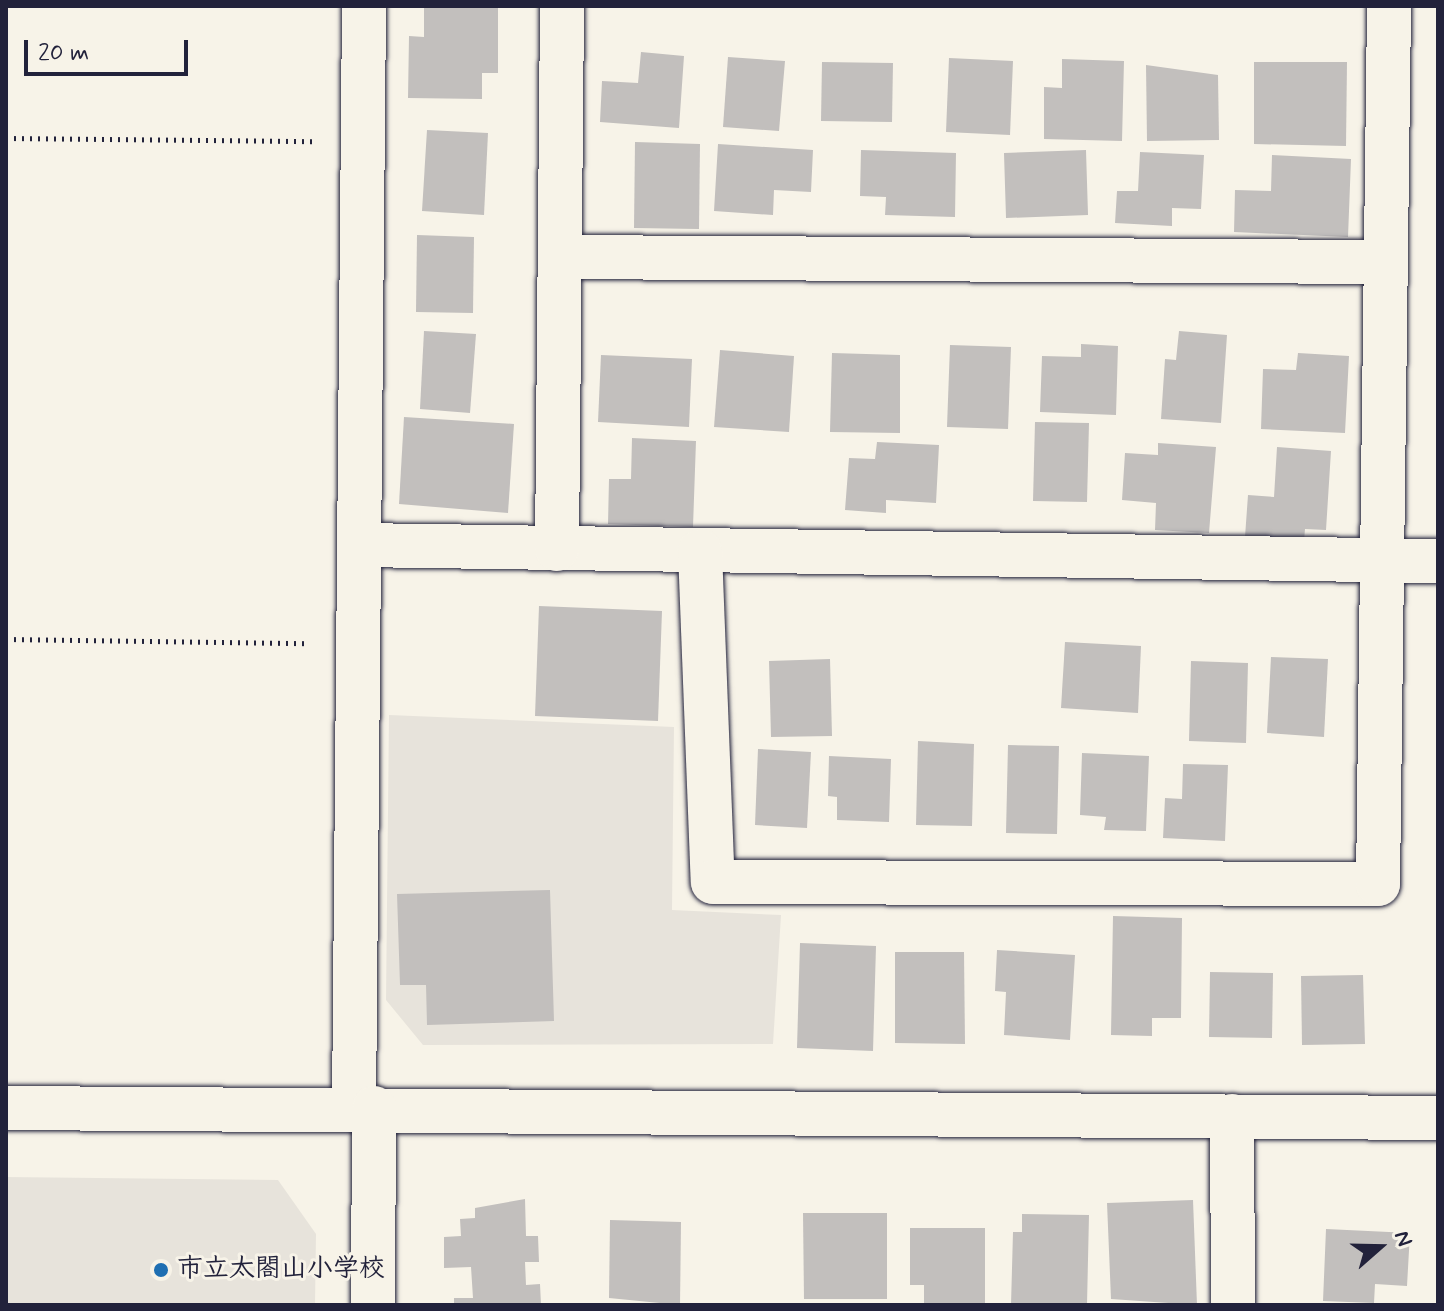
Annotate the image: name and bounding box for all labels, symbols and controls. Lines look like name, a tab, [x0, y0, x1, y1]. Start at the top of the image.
scale bar	[28, 24, 192, 74]
text: 20 m	[38, 38, 89, 69]
north arrow	[1340, 1207, 1420, 1287]
text: N	[1387, 1227, 1418, 1250]
place label: 市立太閤山小学校	[177, 1254, 385, 1286]
marker: 市立太閤山小学校	[152, 1261, 170, 1279]

